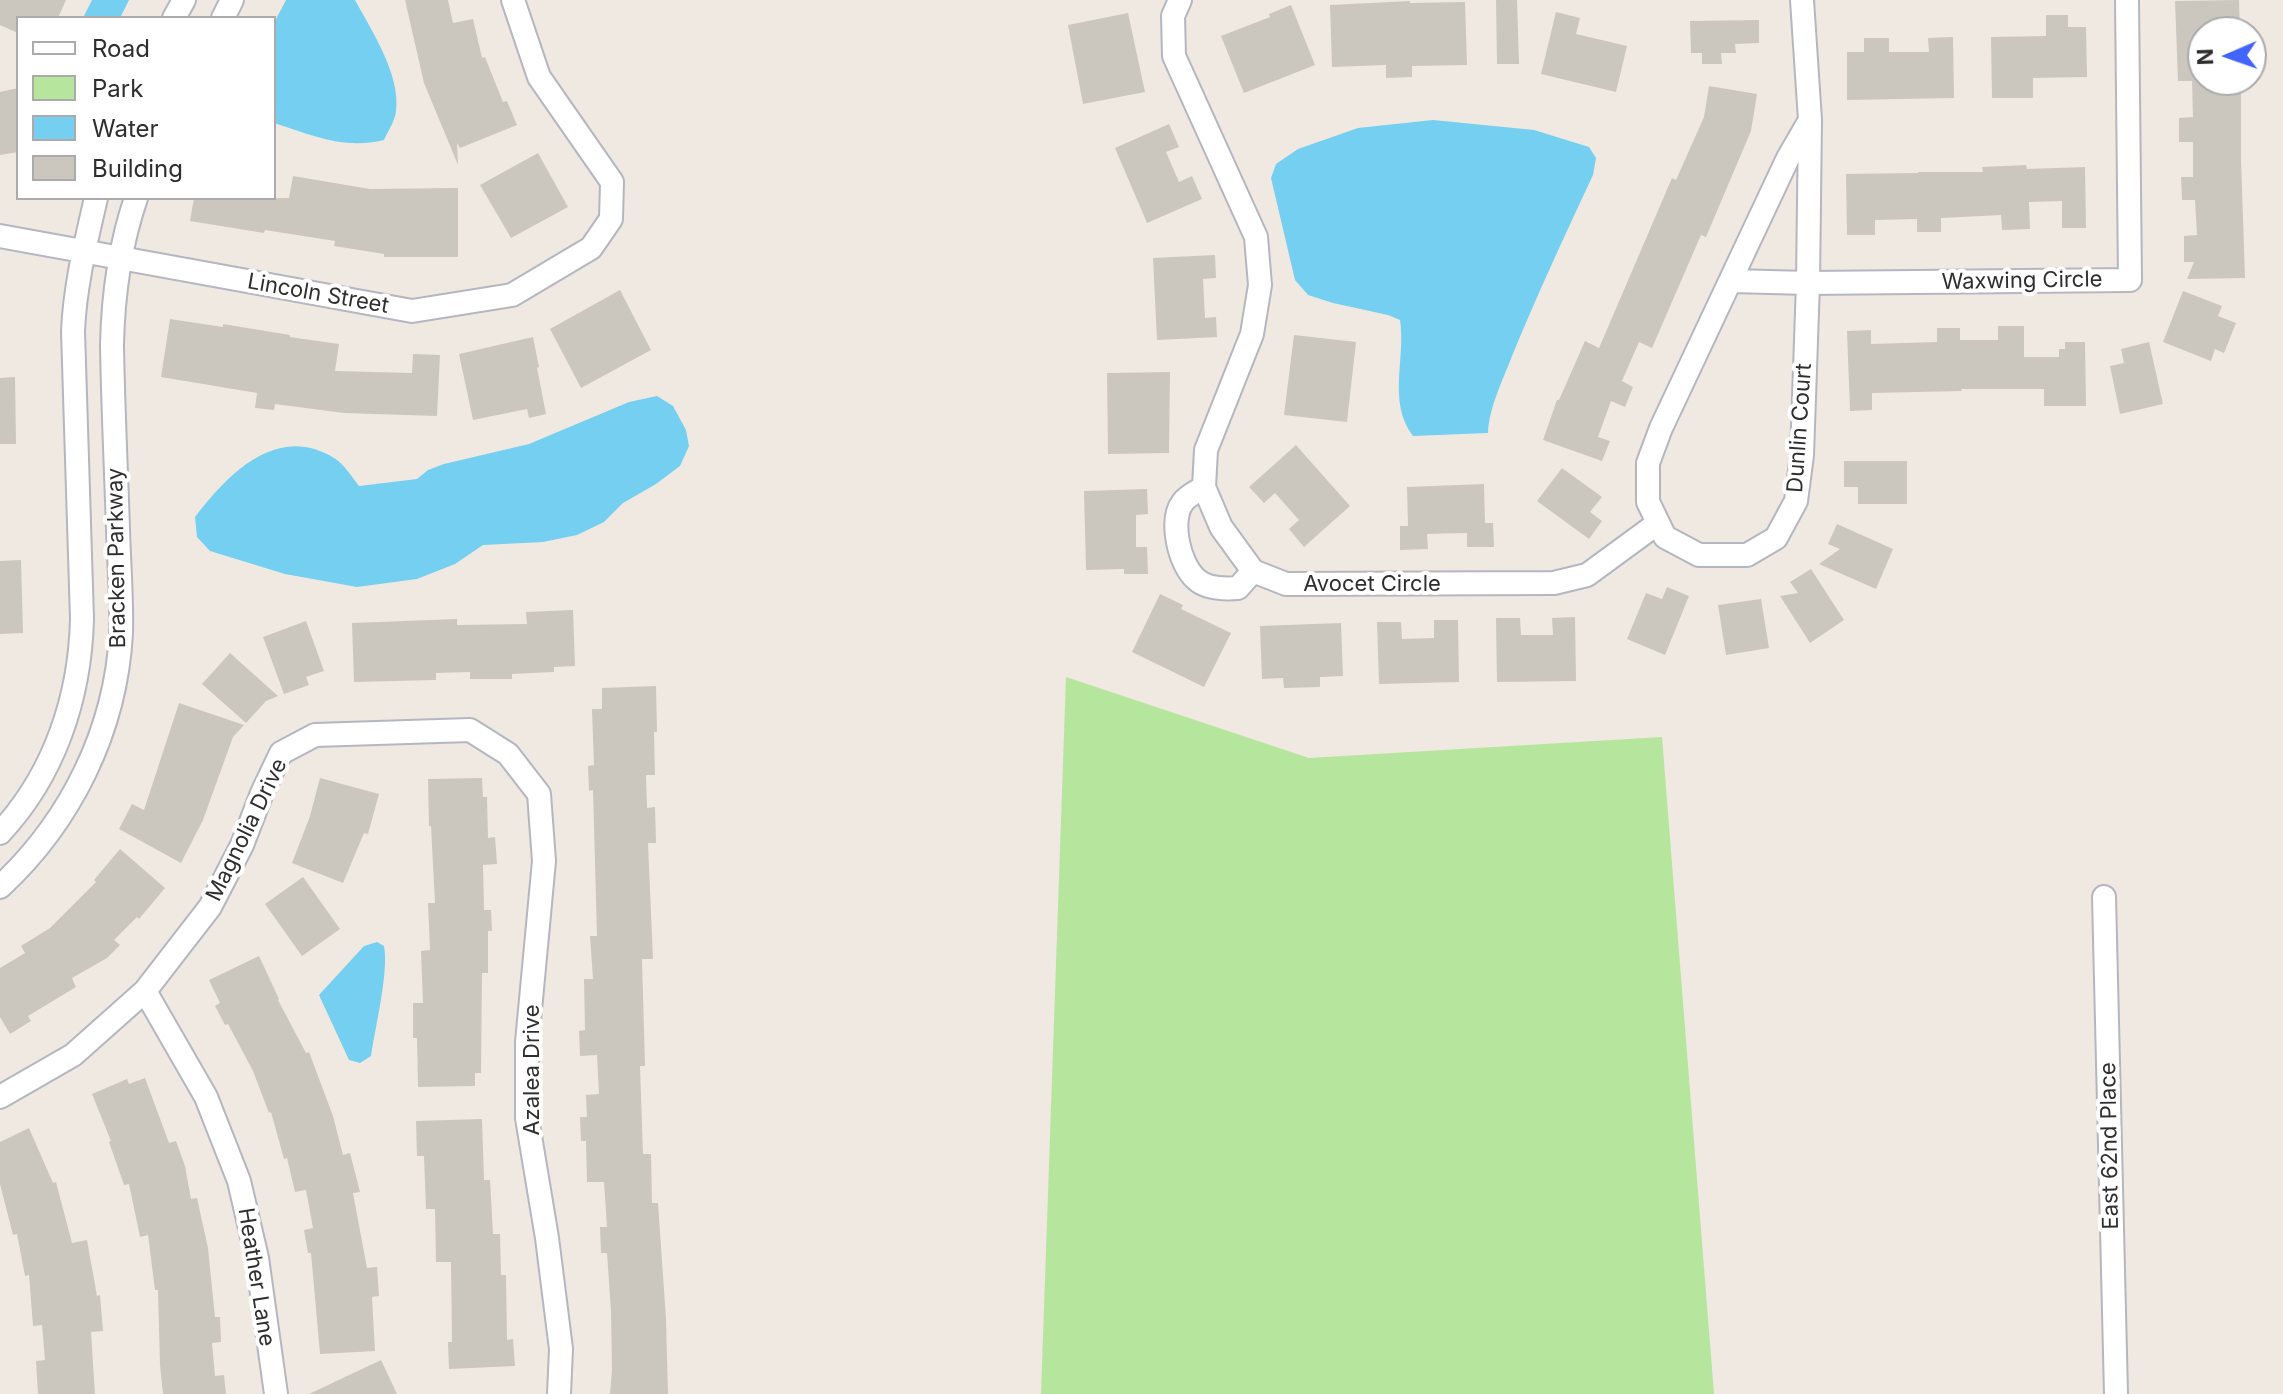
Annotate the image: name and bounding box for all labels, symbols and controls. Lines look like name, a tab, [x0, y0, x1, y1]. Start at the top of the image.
legend	[16, 16, 276, 200]
north arrow	[2187, 16, 2267, 96]
text: Road	[92, 34, 150, 63]
text: N	[2192, 48, 2218, 66]
text: Park	[92, 74, 143, 103]
text: Water	[92, 114, 159, 143]
text: Building	[92, 154, 183, 183]
street label: Waxwing Circle	[1941, 266, 2103, 296]
street label: Lincoln Street	[245, 269, 391, 319]
street label: Dunlin Court	[1782, 362, 1818, 494]
street label: Bracken Parkway	[102, 467, 132, 649]
street label: Avocet Circle	[1303, 571, 1441, 597]
street label: Magnolia Drive	[201, 754, 293, 906]
street label: Azalea Drive	[519, 1004, 545, 1136]
street label: East 62nd Place	[2095, 1062, 2125, 1230]
street label: Heather Lane	[232, 1206, 280, 1348]

